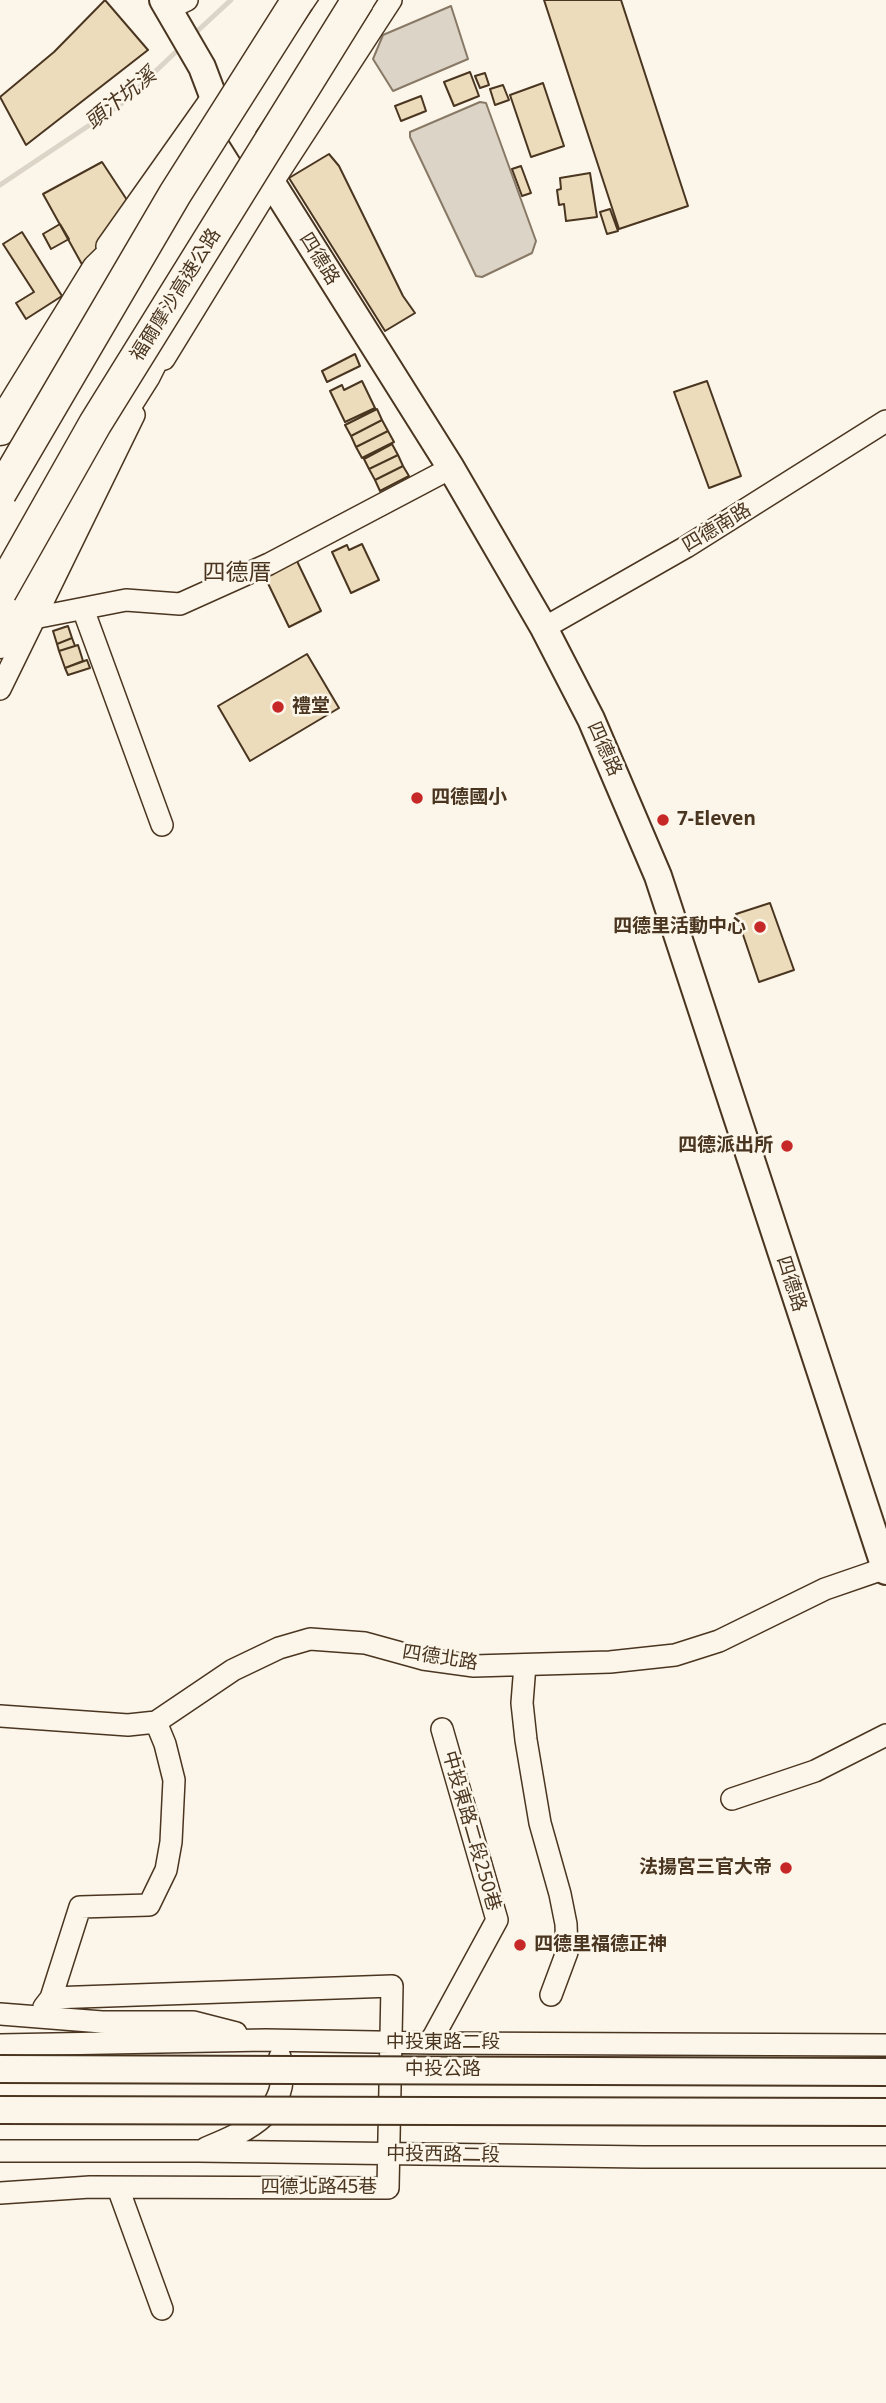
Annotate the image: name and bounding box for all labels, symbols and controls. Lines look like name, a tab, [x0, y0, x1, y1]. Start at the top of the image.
water label: 頭汴坑溪	[80, 63, 162, 135]
street label: 福爾摩沙高速公路	[126, 225, 226, 365]
street label: 四德路	[294, 229, 344, 289]
street label: 四德南路	[679, 499, 755, 557]
district label: 四德厝	[203, 559, 271, 587]
place label: 禮堂	[292, 696, 330, 718]
marker: 禮堂	[270, 699, 286, 715]
street label: 四德路	[582, 718, 626, 780]
place label: 四德國小	[431, 787, 507, 809]
marker: 四德國小	[409, 790, 425, 806]
place label: 7-Eleven	[677, 809, 756, 831]
marker: 7-Eleven	[655, 812, 671, 828]
place label: 四德里活動中心	[613, 916, 746, 938]
marker: 四德里活動中心	[752, 919, 768, 935]
place label: 四德派出所	[678, 1135, 773, 1157]
marker: 四德派出所	[779, 1138, 795, 1154]
street label: 四德路	[771, 1253, 811, 1315]
street label: 四德北路	[401, 1641, 479, 1675]
street label: 中投東路二段250巷	[437, 1748, 505, 1914]
place label: 法揚宮三官大帝	[639, 1857, 772, 1879]
marker: 法揚宮三官大帝	[778, 1860, 794, 1876]
place label: 四德里福德正神	[534, 1934, 667, 1956]
marker: 四德里福德正神	[512, 1937, 528, 1953]
street label: 中投東路二段	[386, 2032, 500, 2054]
street label: 中投公路	[405, 2059, 481, 2081]
street label: 中投西路二段	[386, 2143, 500, 2167]
street label: 四德北路45巷	[261, 2177, 377, 2199]

